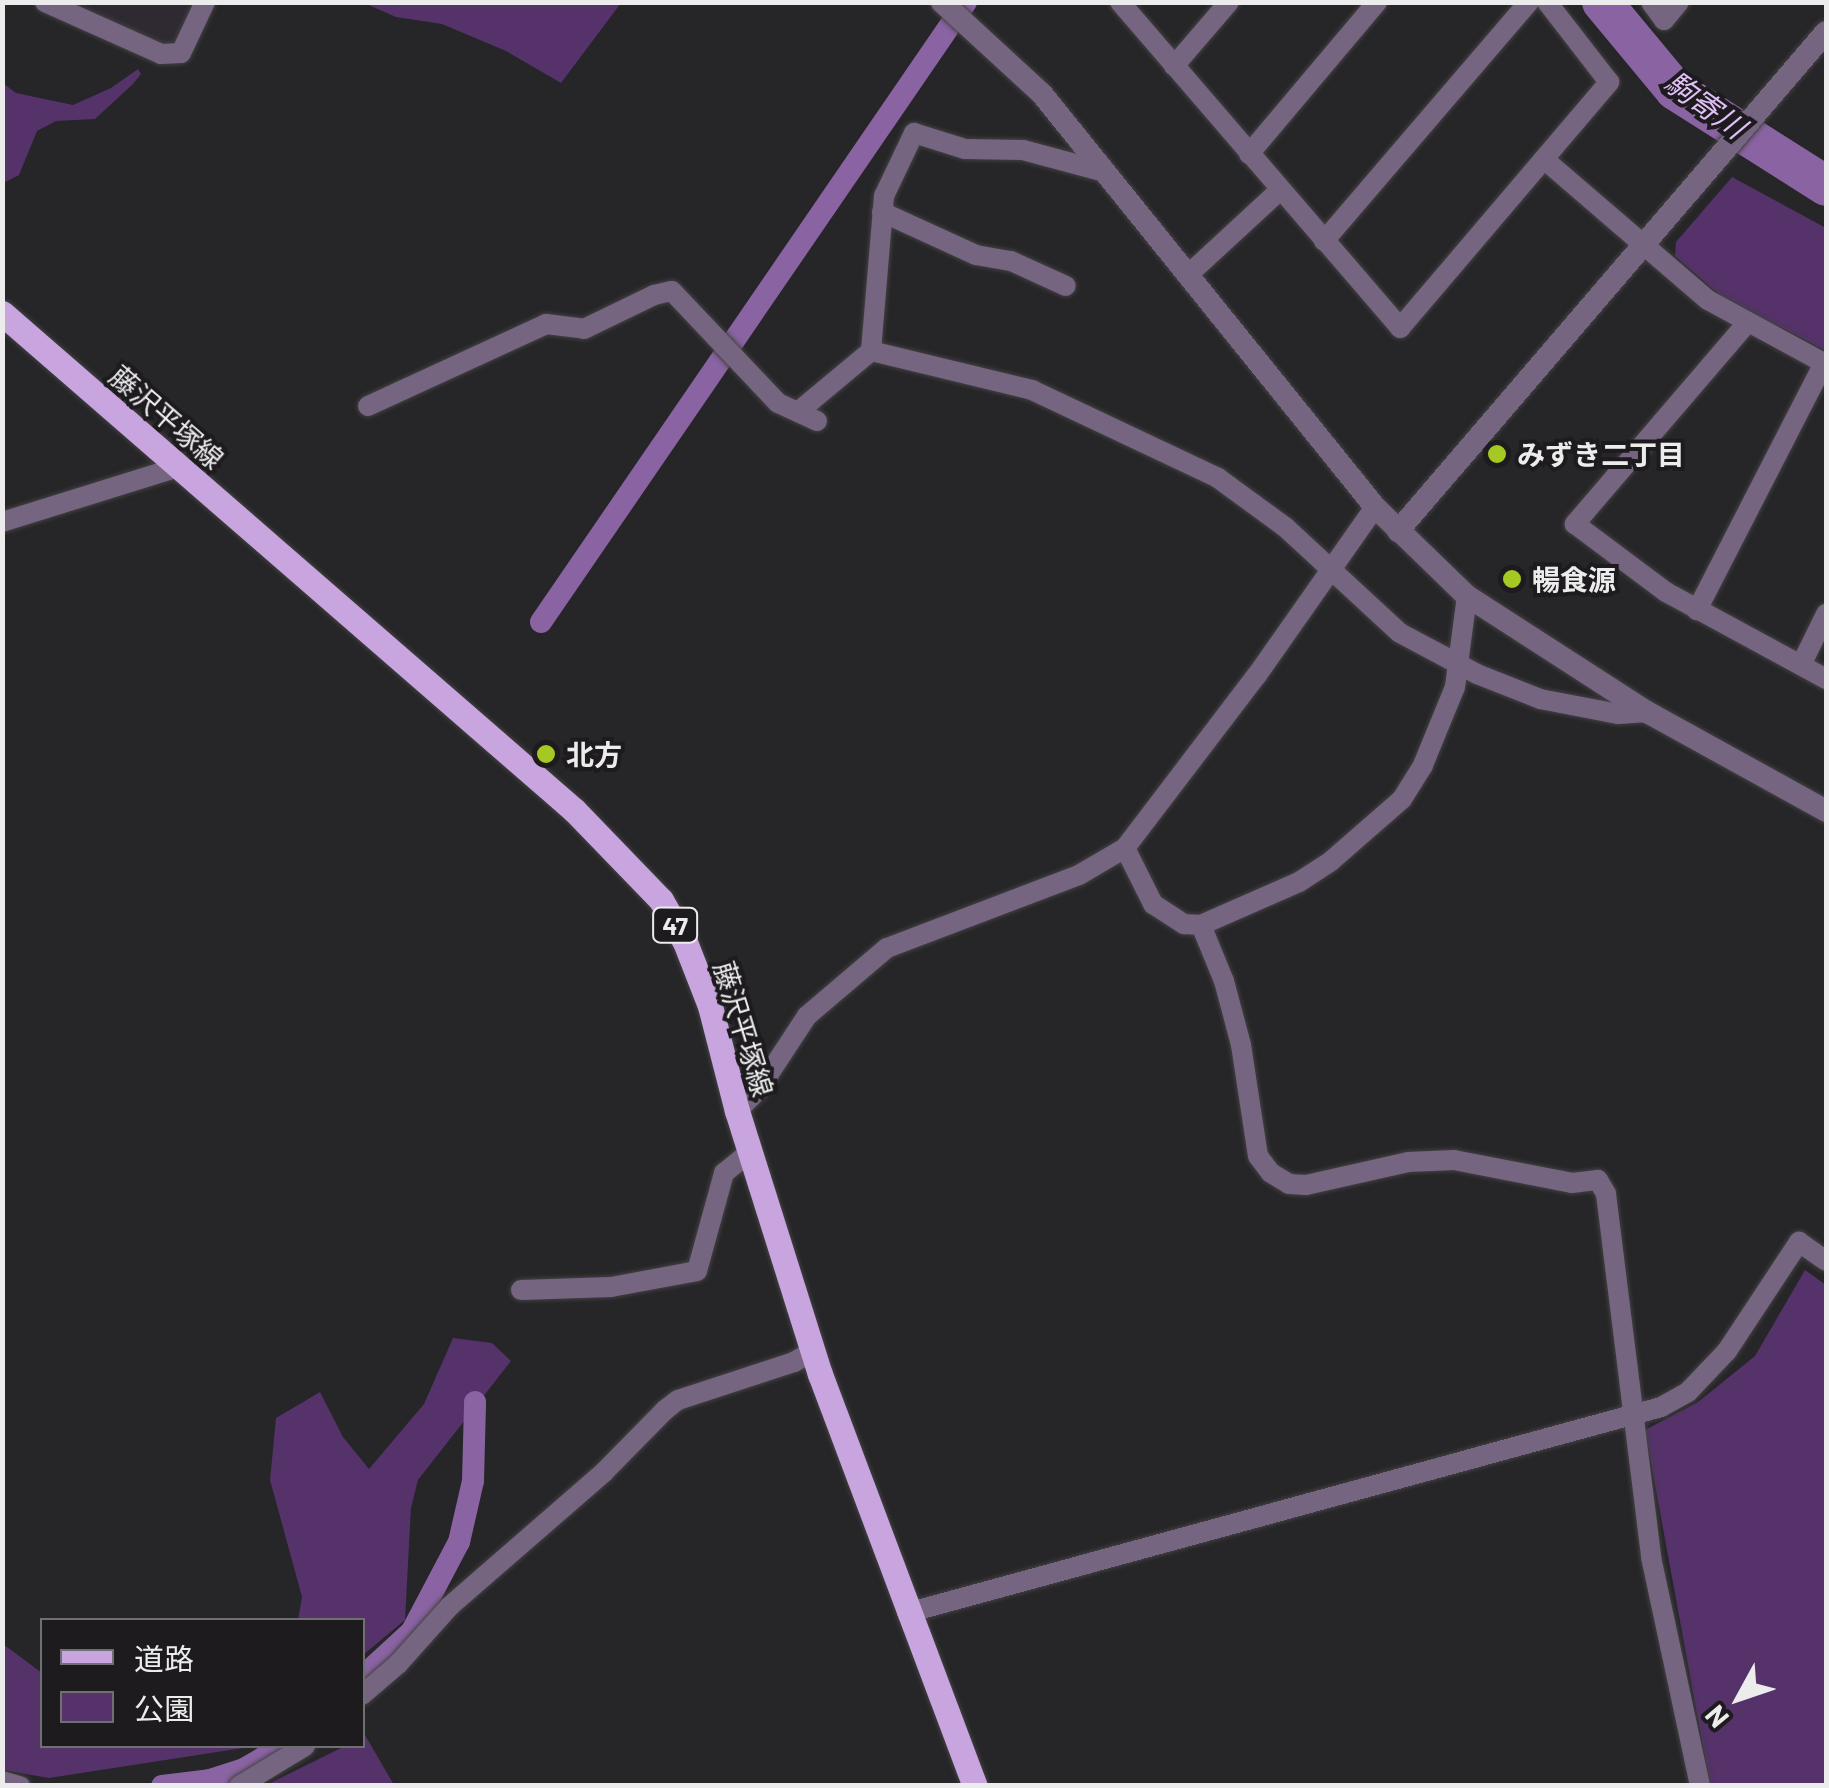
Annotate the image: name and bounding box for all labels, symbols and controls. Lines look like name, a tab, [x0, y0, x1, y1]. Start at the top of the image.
water label: 駒寄川	[1659, 63, 1753, 145]
street label: 藤沢平塚線	[103, 358, 231, 476]
place label: みずき二丁目	[1517, 437, 1685, 471]
marker: みずき二丁目	[1486, 443, 1508, 465]
place label: 暢食源	[1532, 562, 1616, 596]
marker: 暢食源	[1501, 568, 1523, 590]
place label: 北方	[566, 737, 622, 771]
marker: 北方	[535, 743, 557, 765]
road number: 47	[650, 905, 700, 945]
street label: 藤沢平塚線	[707, 957, 781, 1101]
legend	[40, 1618, 365, 1748]
text: 道路	[134, 1640, 194, 1676]
north arrow	[1689, 1648, 1789, 1748]
text: 公園	[134, 1690, 194, 1726]
text: N	[1697, 1699, 1735, 1735]

